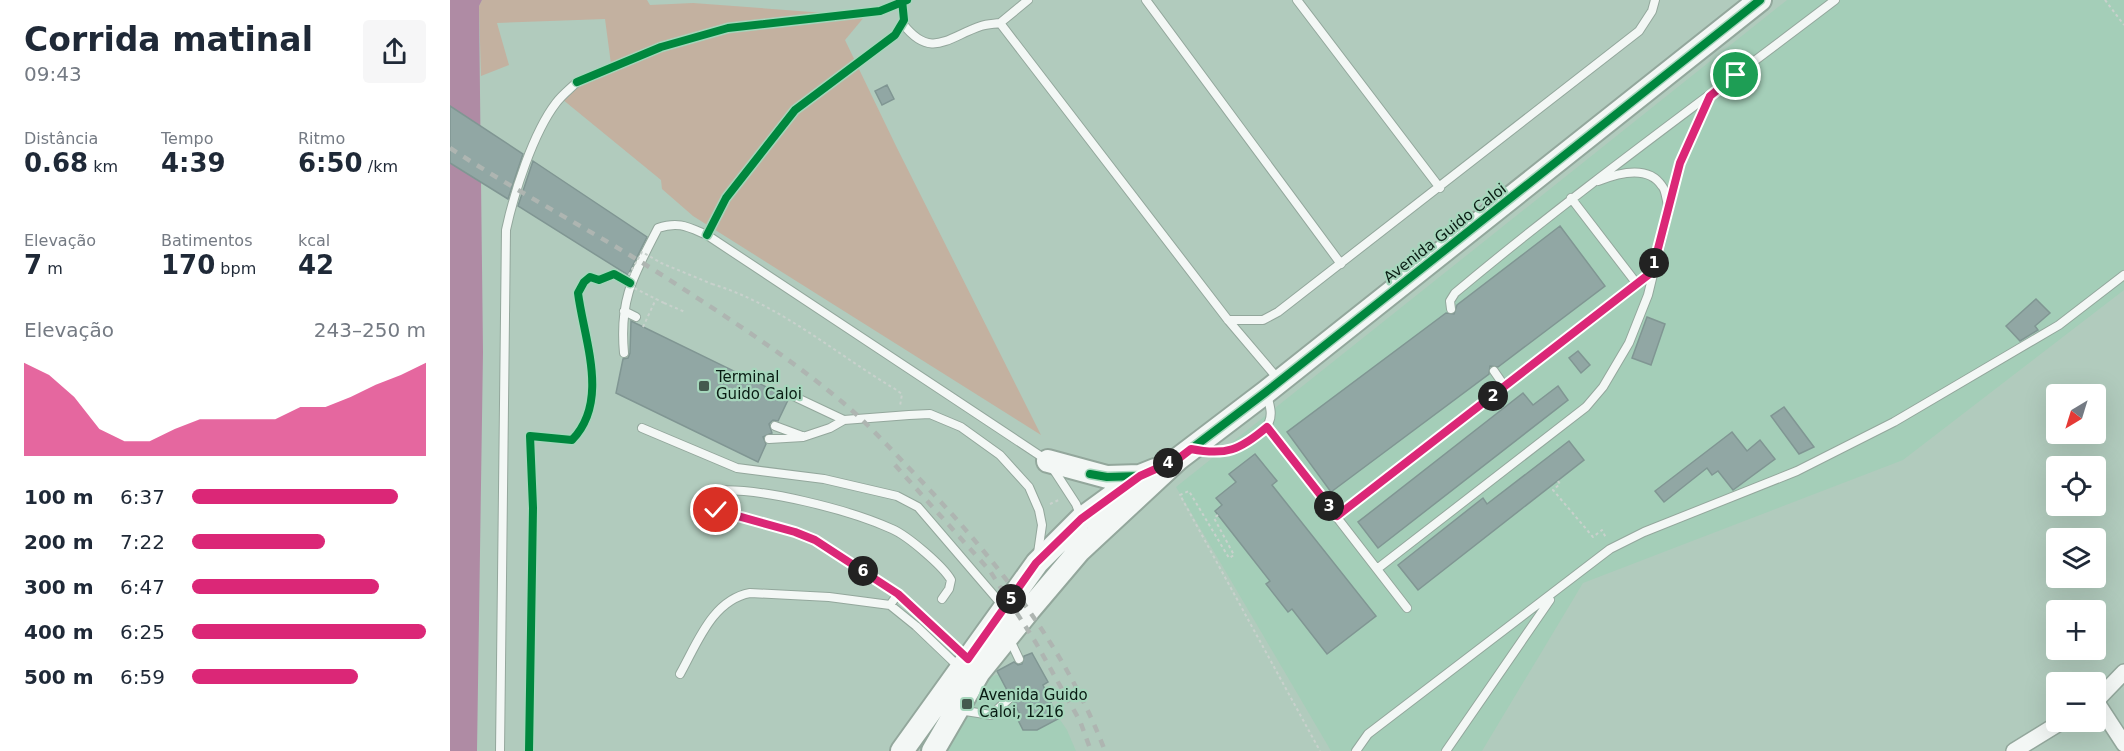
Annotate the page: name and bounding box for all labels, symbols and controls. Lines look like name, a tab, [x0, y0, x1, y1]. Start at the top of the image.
text: Corrida matinal	[24, 20, 313, 59]
button: share	[363, 20, 426, 83]
pin	[1710, 49, 1761, 100]
icon: arrive	[1719, 58, 1752, 91]
text: 09:43	[24, 62, 82, 86]
text: Distância	[24, 129, 98, 148]
text: Tempo	[161, 129, 213, 148]
text: Ritmo	[298, 129, 345, 148]
text: 0.68	[24, 148, 88, 178]
text: 4:39	[161, 148, 226, 178]
text: 6:50	[298, 148, 363, 178]
text: km	[88, 157, 118, 176]
text: /km	[363, 157, 398, 176]
street label: Avenida Guido Caloi	[1380, 180, 1510, 286]
text: Elevação	[24, 231, 96, 250]
text: Batimentos	[161, 231, 252, 250]
text: kcal	[298, 231, 330, 250]
pin: 1	[1639, 248, 1669, 278]
text: 7	[24, 250, 42, 280]
text: 170	[161, 250, 215, 280]
text: 42	[298, 250, 334, 280]
text: 1	[1648, 253, 1660, 272]
text: m	[42, 259, 63, 278]
text: bpm	[215, 259, 256, 278]
text: Elevação	[24, 318, 114, 342]
text: 243–250 m	[314, 318, 426, 342]
place label: Terminal Guido Caloi	[715, 368, 802, 403]
marker: Terminal Guido Caloi	[697, 379, 711, 393]
pin: 2	[1478, 381, 1508, 411]
north arrow	[2046, 384, 2106, 444]
map controls	[2046, 384, 2106, 732]
text: 2	[1487, 386, 1499, 405]
pin: 4	[1153, 448, 1183, 478]
text: 4	[1162, 453, 1174, 472]
button: locate	[2046, 456, 2106, 516]
pin	[690, 484, 741, 535]
text: 100 m	[24, 485, 94, 509]
text: 6:37	[120, 485, 165, 509]
pin: 3	[1314, 491, 1344, 521]
icon: check	[699, 493, 732, 526]
text: 3	[1323, 496, 1335, 515]
button: layers	[2046, 528, 2106, 588]
text: 200 m	[24, 530, 94, 554]
text: 7:22	[120, 530, 165, 554]
pin: 6	[848, 556, 878, 586]
text: 6	[857, 561, 869, 580]
text: 300 m	[24, 575, 94, 599]
text: 6:47	[120, 575, 165, 599]
pin: 5	[996, 584, 1026, 614]
text: 5	[1005, 589, 1017, 608]
button: +	[2046, 600, 2106, 660]
text: 400 m	[24, 620, 94, 644]
text: 6:25	[120, 620, 165, 644]
text: 500 m	[24, 665, 94, 689]
text: 6:59	[120, 665, 165, 689]
button: −	[2046, 672, 2106, 732]
place label: Avenida Guido Caloi, 1216	[979, 686, 1088, 721]
marker: Avenida Guido Caloi, 1216	[960, 697, 974, 711]

